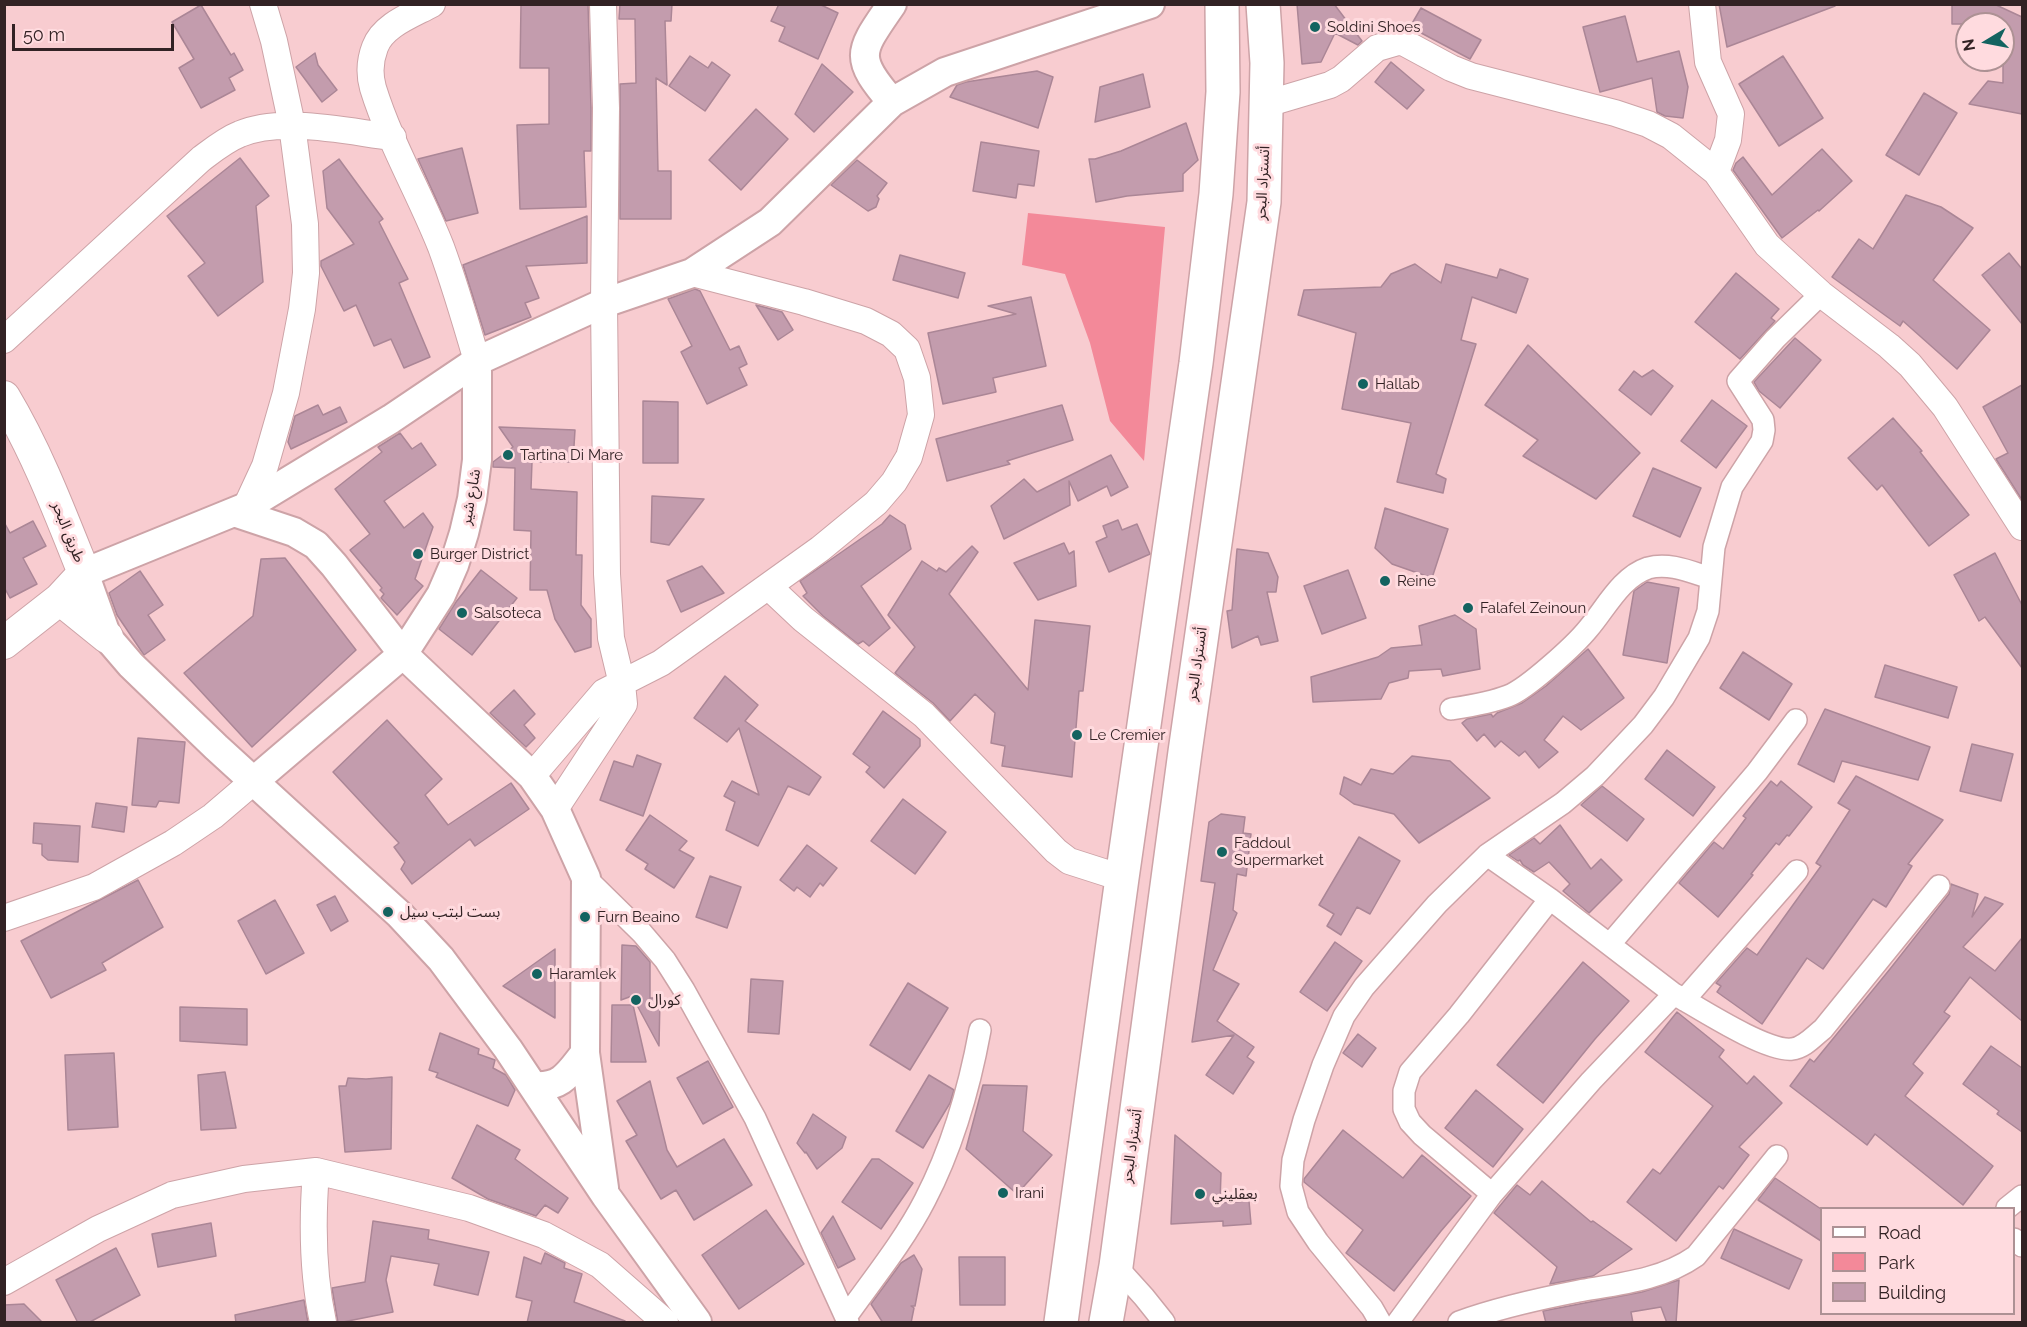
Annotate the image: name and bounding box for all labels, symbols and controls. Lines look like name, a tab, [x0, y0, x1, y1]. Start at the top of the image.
scale bar	[15, 12, 177, 50]
north arrow	[1955, 12, 2015, 72]
place label: Soldini Shoes	[1327, 18, 1420, 36]
marker: Soldini Shoes	[1308, 20, 1322, 34]
text: 50 m	[23, 24, 65, 45]
text: N	[1958, 37, 1979, 53]
street label: أتستراد البحر	[1252, 145, 1274, 221]
place label: Hallab	[1375, 375, 1420, 393]
marker: Hallab	[1356, 377, 1370, 391]
place label: Tartina Di Mare	[520, 446, 623, 464]
marker: Tartina Di Mare	[501, 448, 515, 462]
street label: شارع شير	[457, 468, 485, 526]
street label: طريق البحر	[48, 499, 88, 565]
place label: Burger District	[430, 545, 529, 563]
marker: Burger District	[411, 547, 425, 561]
place label: Reine	[1397, 572, 1436, 590]
marker: Reine	[1378, 574, 1392, 588]
place label: Falafel Zeinoun	[1480, 599, 1586, 617]
marker: Falafel Zeinoun	[1461, 601, 1475, 615]
place label: Salsoteca	[474, 604, 542, 622]
marker: Salsoteca	[455, 606, 469, 620]
street label: أتستراد البحر	[1183, 626, 1211, 702]
place label: Le Cremier	[1089, 726, 1165, 744]
marker: Le Cremier	[1070, 728, 1084, 742]
place label: Faddoul Supermarket	[1234, 834, 1324, 869]
marker: Faddoul Supermarket	[1215, 845, 1229, 859]
place label: بست لبتب سيل	[400, 903, 500, 921]
marker: بست لبتب سيل	[381, 905, 395, 919]
place label: Furn Beaino	[597, 908, 680, 926]
marker: Furn Beaino	[578, 910, 592, 924]
place label: Haramlek	[549, 965, 616, 983]
marker: Haramlek	[530, 967, 544, 981]
place label: كورال	[648, 991, 680, 1009]
marker: كورال	[629, 993, 643, 1007]
street label: أتستراد البحر	[1118, 1108, 1146, 1184]
place label: Irani	[1015, 1184, 1044, 1202]
place label: بعقليني	[1212, 1185, 1258, 1203]
marker: Irani	[996, 1186, 1010, 1200]
marker: بعقليني	[1193, 1187, 1207, 1201]
legend	[1820, 1207, 2015, 1315]
text: Road	[1878, 1222, 1921, 1243]
text: Park	[1878, 1252, 1915, 1273]
text: Building	[1878, 1282, 1946, 1303]

